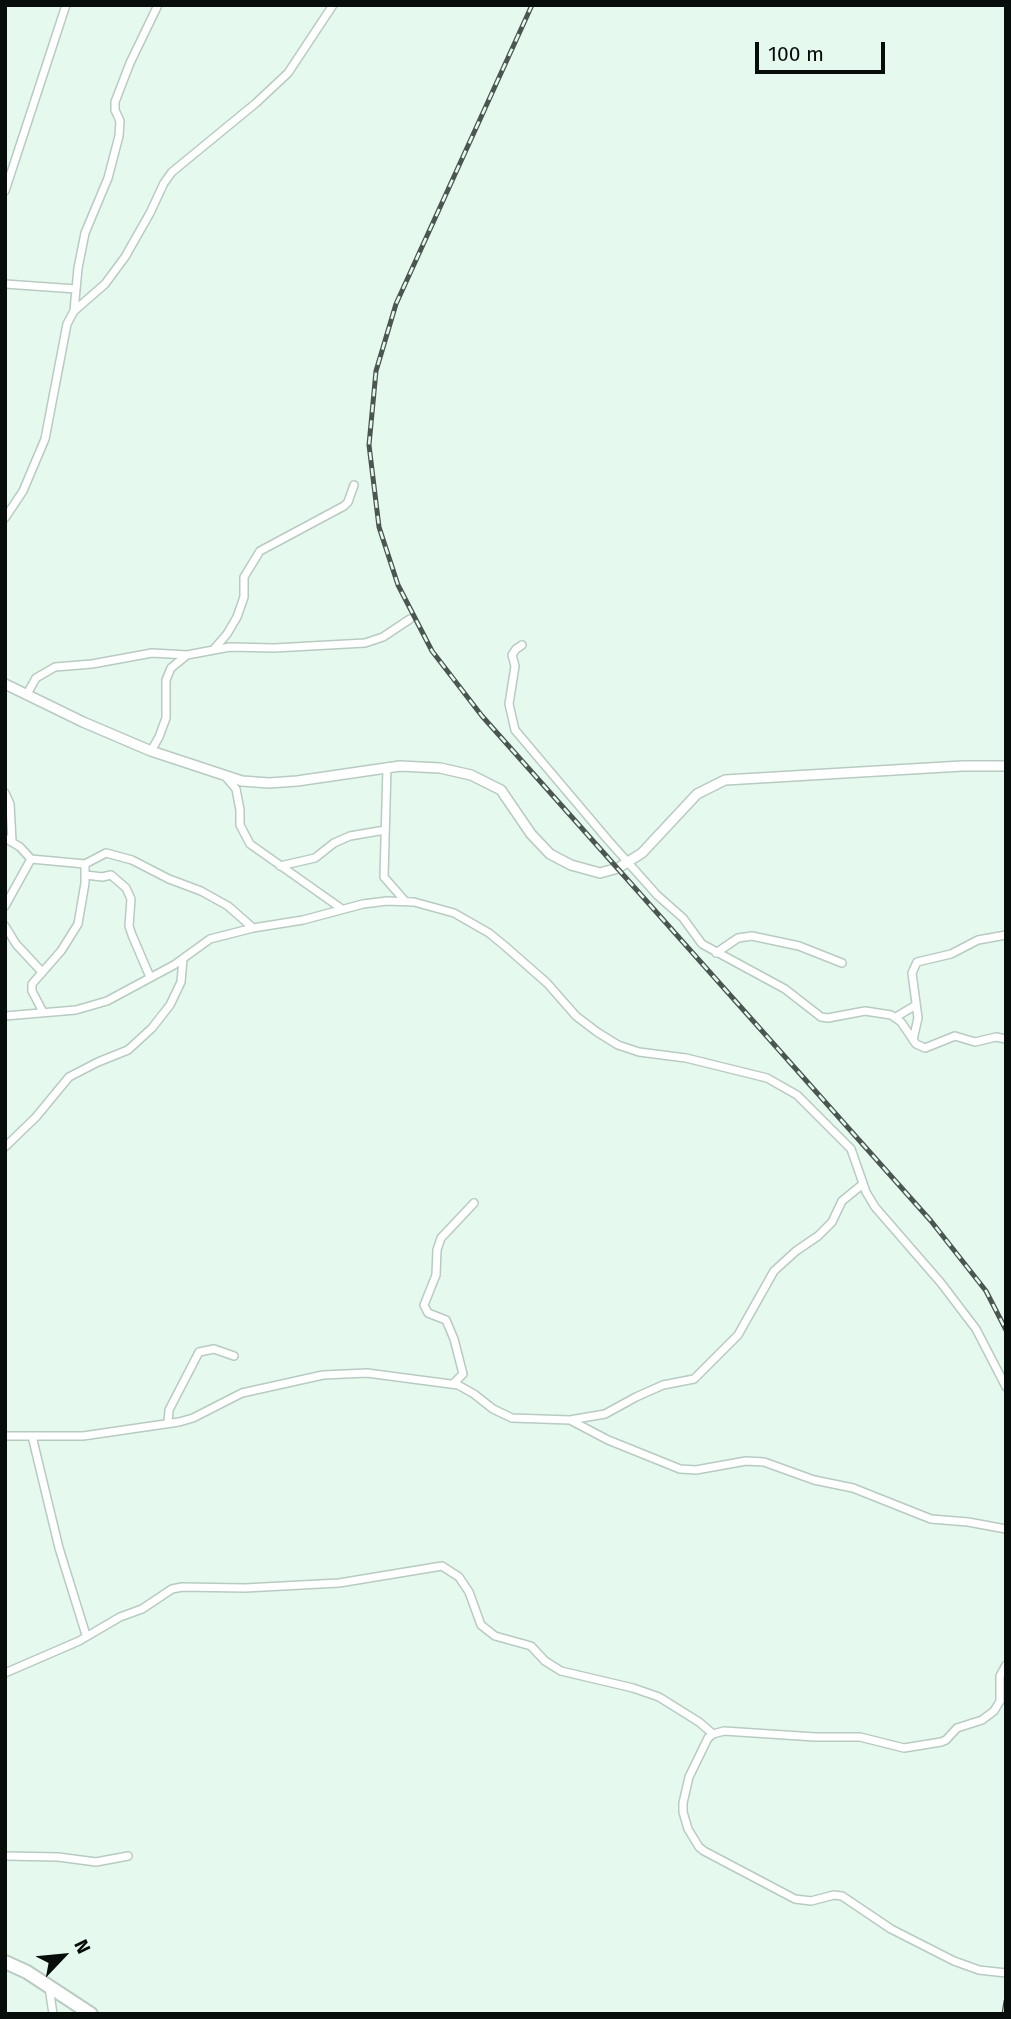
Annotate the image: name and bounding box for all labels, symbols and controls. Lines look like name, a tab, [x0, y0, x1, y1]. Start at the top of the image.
scale bar	[759, 28, 888, 72]
text: 100 m	[768, 41, 824, 67]
north arrow	[28, 1921, 98, 1991]
text: N	[69, 1936, 95, 1957]

